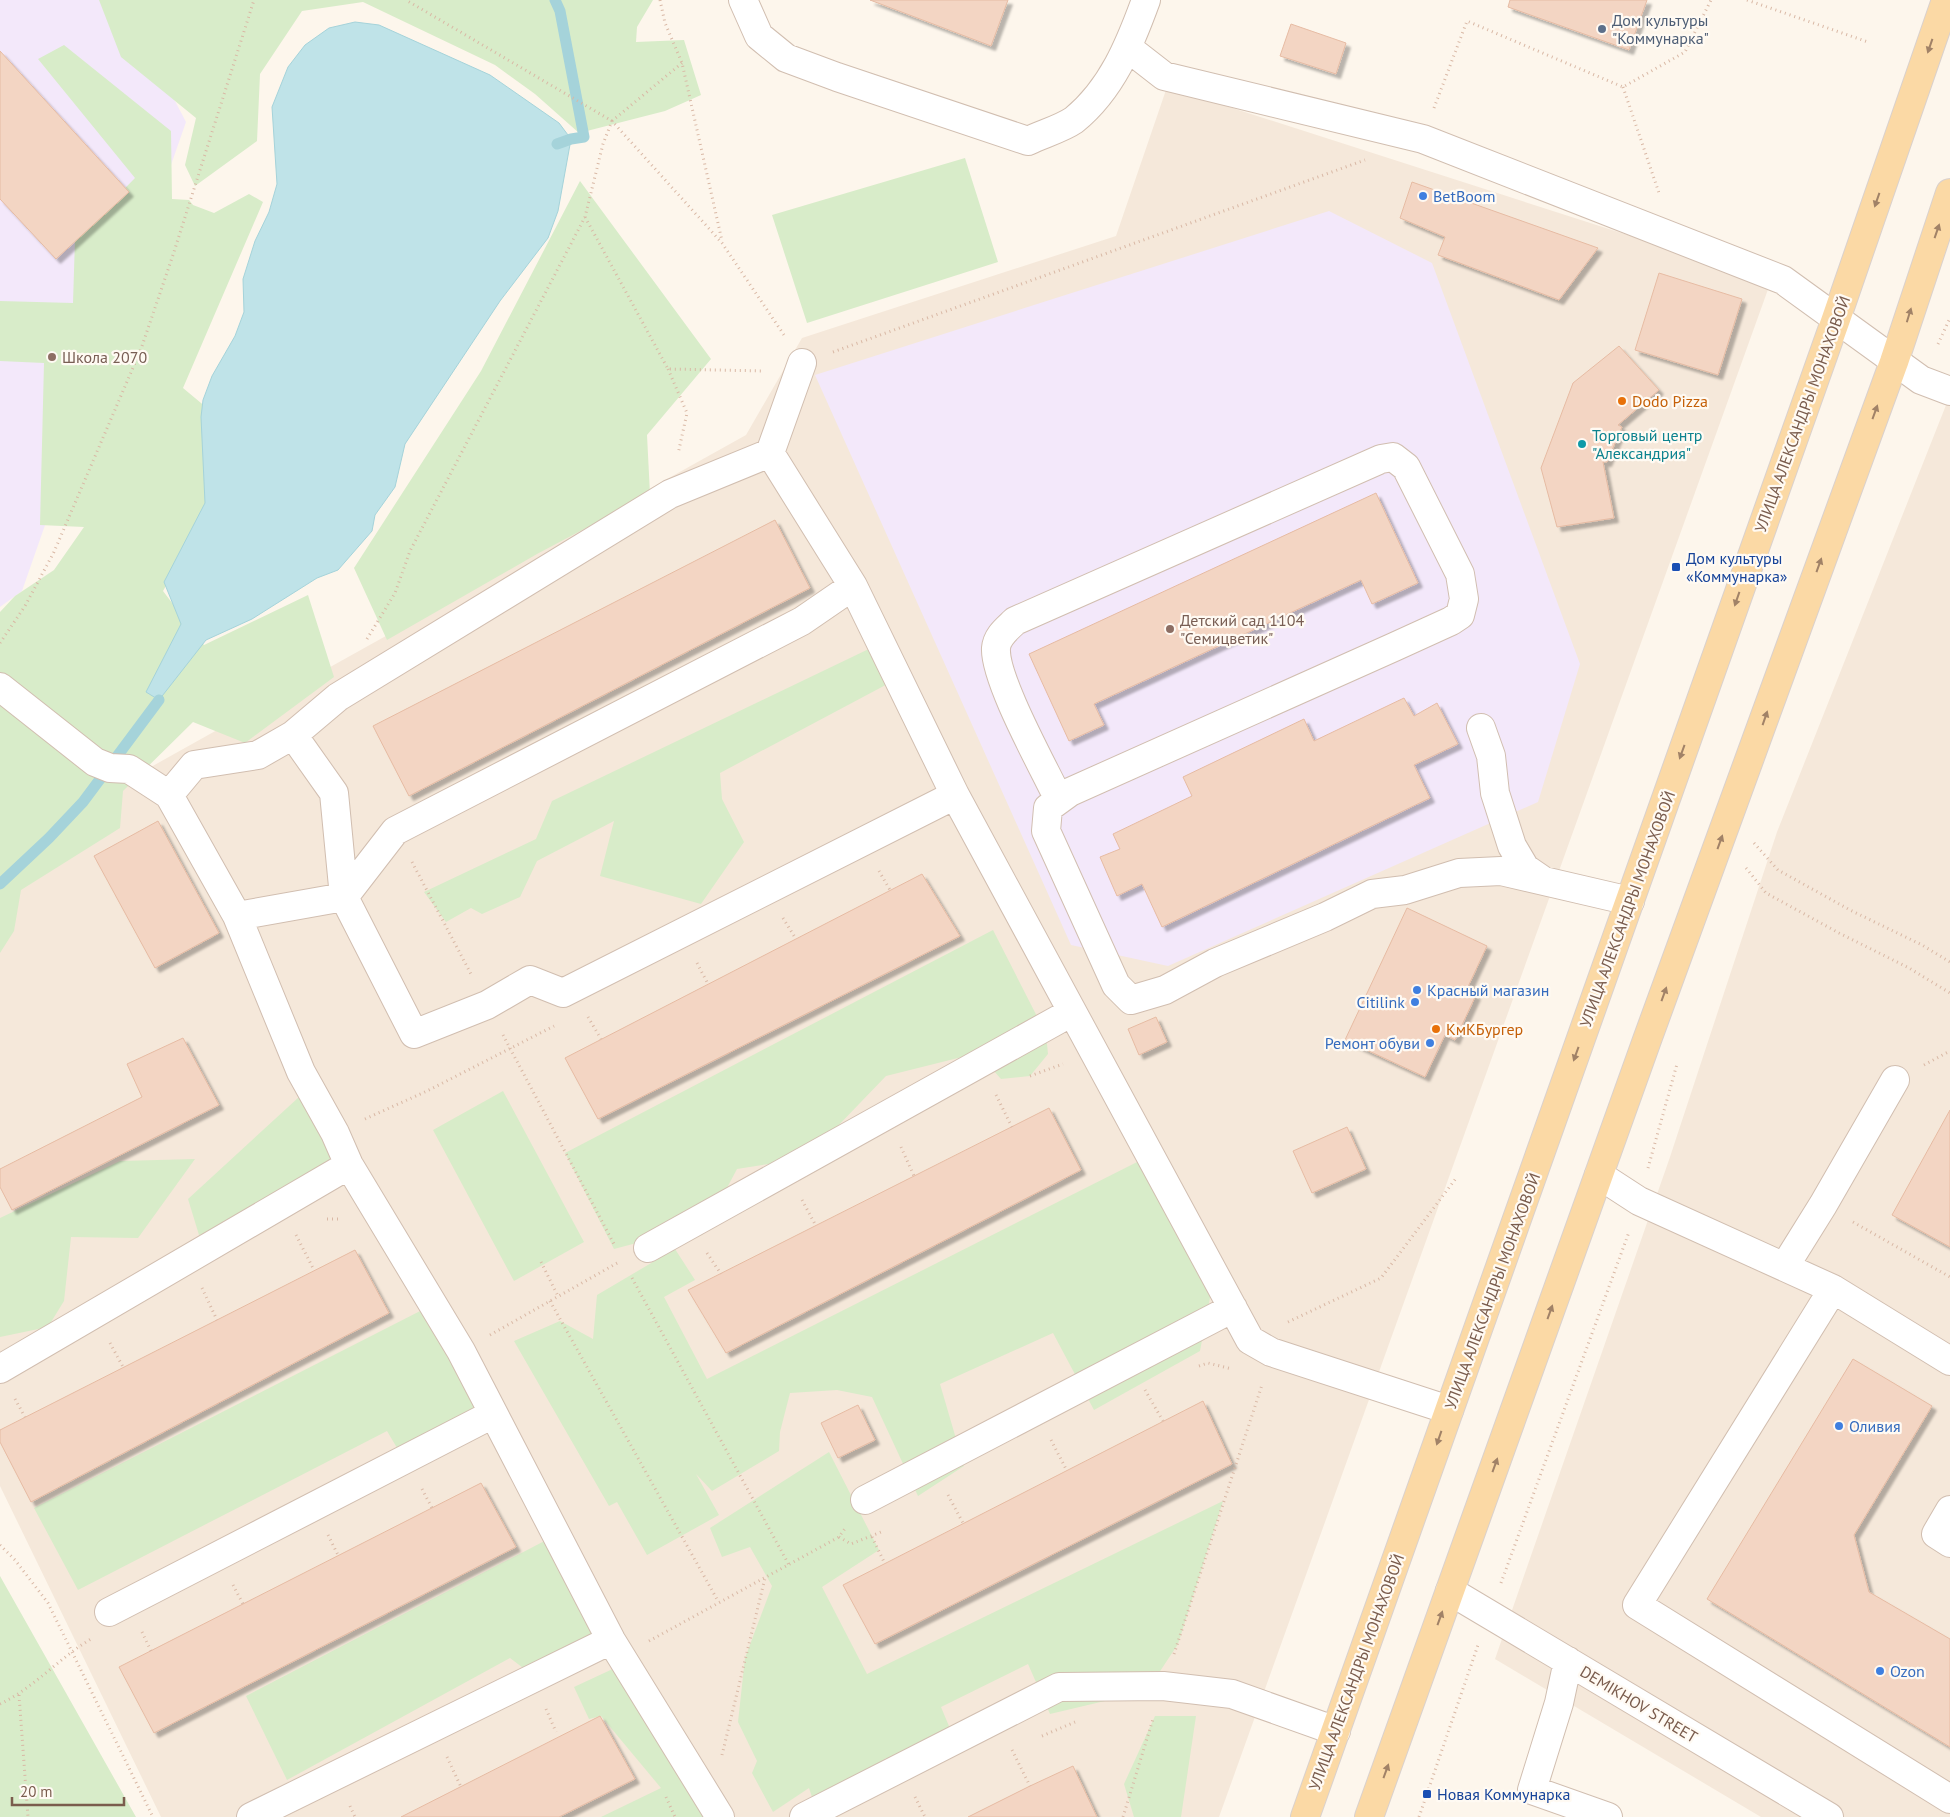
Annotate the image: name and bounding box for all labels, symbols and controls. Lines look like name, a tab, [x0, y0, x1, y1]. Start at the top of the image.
place label: Дом культуры "Коммунарка"	[1612, 10, 1709, 48]
marker: Дом культуры "Коммунарка"	[1596, 23, 1608, 35]
one-way arrow	[1926, 39, 1934, 54]
place label: BetBoom	[1433, 186, 1495, 206]
marker: BetBoom	[1417, 190, 1429, 202]
one-way arrow	[1873, 192, 1880, 207]
one-way arrow	[1933, 223, 1941, 238]
street label: УЛИЦА АЛЕКСАНДРЫ МОНАХОВОЙ	[1750, 293, 1854, 535]
one-way arrow	[1905, 308, 1913, 323]
place label: Школа 2070	[62, 347, 147, 367]
marker: Школа 2070	[46, 351, 58, 363]
place label: Dodo Pizza	[1632, 391, 1708, 411]
marker: Dodo Pizza	[1616, 395, 1628, 407]
one-way arrow	[1872, 405, 1879, 420]
place label: Торговый центр "Александрия"	[1592, 425, 1702, 463]
marker: Торговый центр "Александрия"	[1576, 438, 1588, 450]
place label: Дом культуры «Коммунарка»	[1686, 548, 1788, 586]
one-way arrow	[1815, 557, 1823, 572]
marker: Дом культуры «Коммунарка»	[1670, 561, 1682, 573]
one-way arrow	[1733, 592, 1741, 607]
place label: Детский сад 1104 "Семицветик"	[1180, 610, 1304, 648]
marker: Детский сад 1104 "Семицветик"	[1164, 623, 1176, 635]
one-way arrow	[1761, 710, 1769, 725]
one-way arrow	[1678, 745, 1686, 760]
street label: УЛИЦА АЛЕКСАНДРЫ МОНАХОВОЙ	[1575, 788, 1679, 1030]
one-way arrow	[1717, 834, 1724, 849]
place label: Красный магазин	[1427, 980, 1549, 1000]
marker: Красный магазин	[1411, 984, 1423, 996]
one-way arrow	[1660, 986, 1668, 1001]
place label: Citilink	[1356, 992, 1405, 1012]
marker: Citilink	[1409, 996, 1421, 1008]
place label: КмКБургер	[1446, 1019, 1523, 1039]
marker: КмКБургер	[1430, 1023, 1442, 1035]
place label: Ремонт обуви	[1325, 1033, 1420, 1053]
marker: Ремонт обуви	[1424, 1037, 1436, 1049]
one-way arrow	[1571, 1046, 1579, 1061]
street label: УЛИЦА АЛЕКСАНДРЫ МОНАХОВОЙ	[1440, 1170, 1544, 1412]
one-way arrow	[1546, 1304, 1554, 1319]
place label: Оливия	[1849, 1416, 1901, 1436]
marker: Оливия	[1833, 1420, 1845, 1432]
one-way arrow	[1435, 1431, 1443, 1446]
one-way arrow	[1491, 1457, 1499, 1472]
street label: УЛИЦА АЛЕКСАНДРЫ МОНАХОВОЙ	[1304, 1551, 1408, 1793]
one-way arrow	[1437, 1610, 1445, 1625]
street label: DEMIKHOV STREET	[1577, 1661, 1701, 1747]
place label: Ozon	[1890, 1661, 1925, 1681]
marker: Ozon	[1874, 1665, 1886, 1677]
one-way arrow	[1382, 1763, 1390, 1778]
scale bar	[12, 1774, 125, 1806]
text: 20 m	[20, 1782, 53, 1801]
place label: Новая Коммунарка	[1437, 1784, 1570, 1804]
marker: Новая Коммунарка	[1421, 1788, 1433, 1800]

